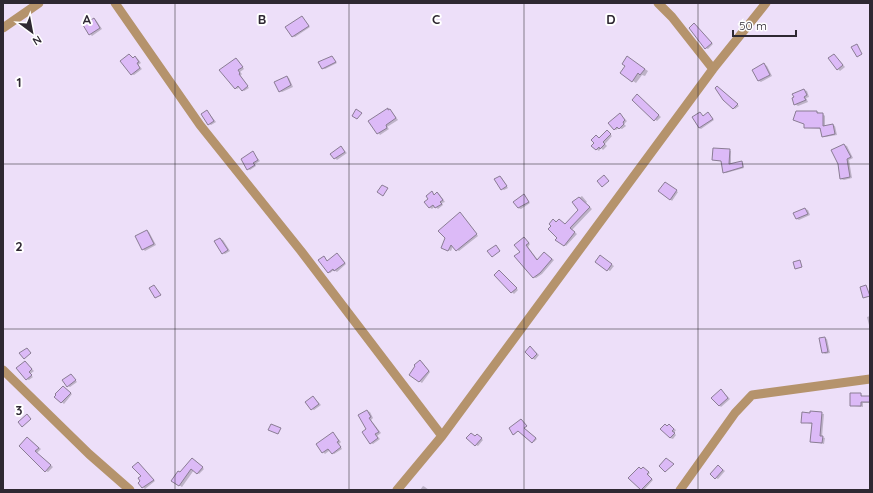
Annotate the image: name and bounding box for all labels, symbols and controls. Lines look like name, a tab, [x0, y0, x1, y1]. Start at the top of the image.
text: A	[83, 11, 92, 27]
text: B	[258, 11, 266, 27]
text: C	[432, 11, 440, 27]
text: D	[606, 11, 616, 27]
north arrow	[12, 12, 52, 52]
scale bar	[733, 12, 796, 38]
text: 50 m	[739, 18, 767, 33]
text: N	[30, 32, 44, 49]
text: 1	[16, 74, 22, 90]
text: 2	[15, 238, 23, 254]
text: 3	[16, 402, 23, 418]

